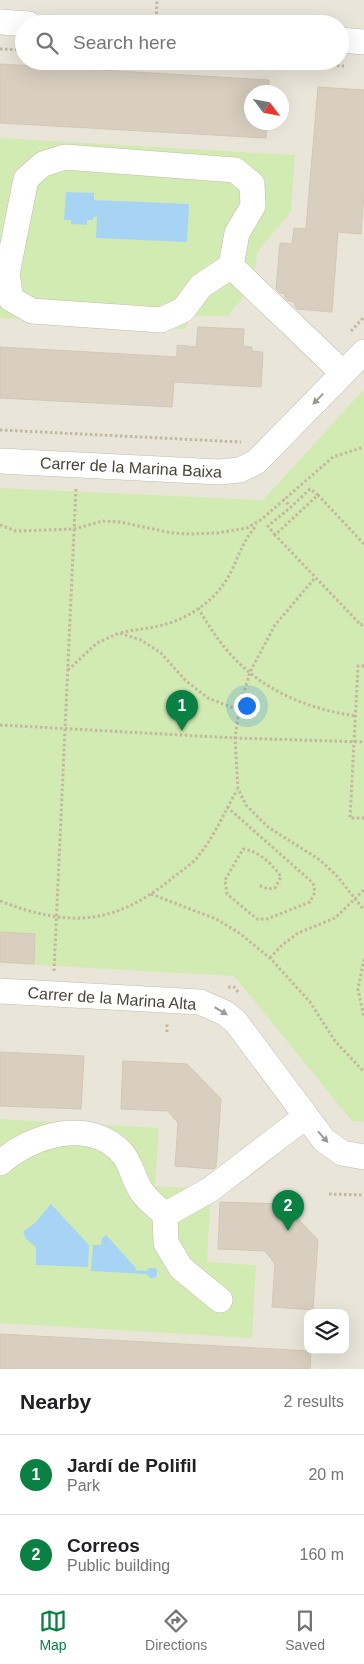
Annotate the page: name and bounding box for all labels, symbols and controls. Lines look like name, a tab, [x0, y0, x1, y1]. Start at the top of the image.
search box	[15, 15, 349, 70]
icon: search	[33, 29, 61, 57]
text: Search here	[73, 32, 177, 53]
north arrow	[244, 85, 289, 130]
one-way arrow	[312, 393, 324, 405]
street label: Carrer de la Marina Baixa	[40, 454, 223, 481]
pin: 1	[166, 690, 198, 731]
your location	[234, 693, 260, 719]
street label: Carrer de la Marina Alta	[27, 984, 197, 1013]
one-way arrow	[215, 1007, 228, 1016]
one-way arrow	[317, 1131, 328, 1144]
pin: 2	[272, 1190, 304, 1231]
map controls	[304, 1309, 349, 1354]
button: layers	[304, 1309, 349, 1354]
text: Nearby	[20, 1390, 91, 1413]
text: 2 results	[284, 1393, 344, 1410]
text: Jardí de Polifil	[67, 1455, 197, 1476]
text: 1	[32, 1466, 40, 1483]
text: 20 m	[308, 1466, 344, 1483]
text: Park	[67, 1477, 100, 1494]
text: Correos	[67, 1535, 140, 1556]
text: 2	[32, 1546, 40, 1563]
text: 160 m	[300, 1546, 344, 1563]
text: Public building	[67, 1557, 170, 1574]
tab: Map	[39, 1607, 67, 1653]
tab: Directions	[145, 1607, 207, 1653]
tab: Saved	[285, 1607, 325, 1653]

